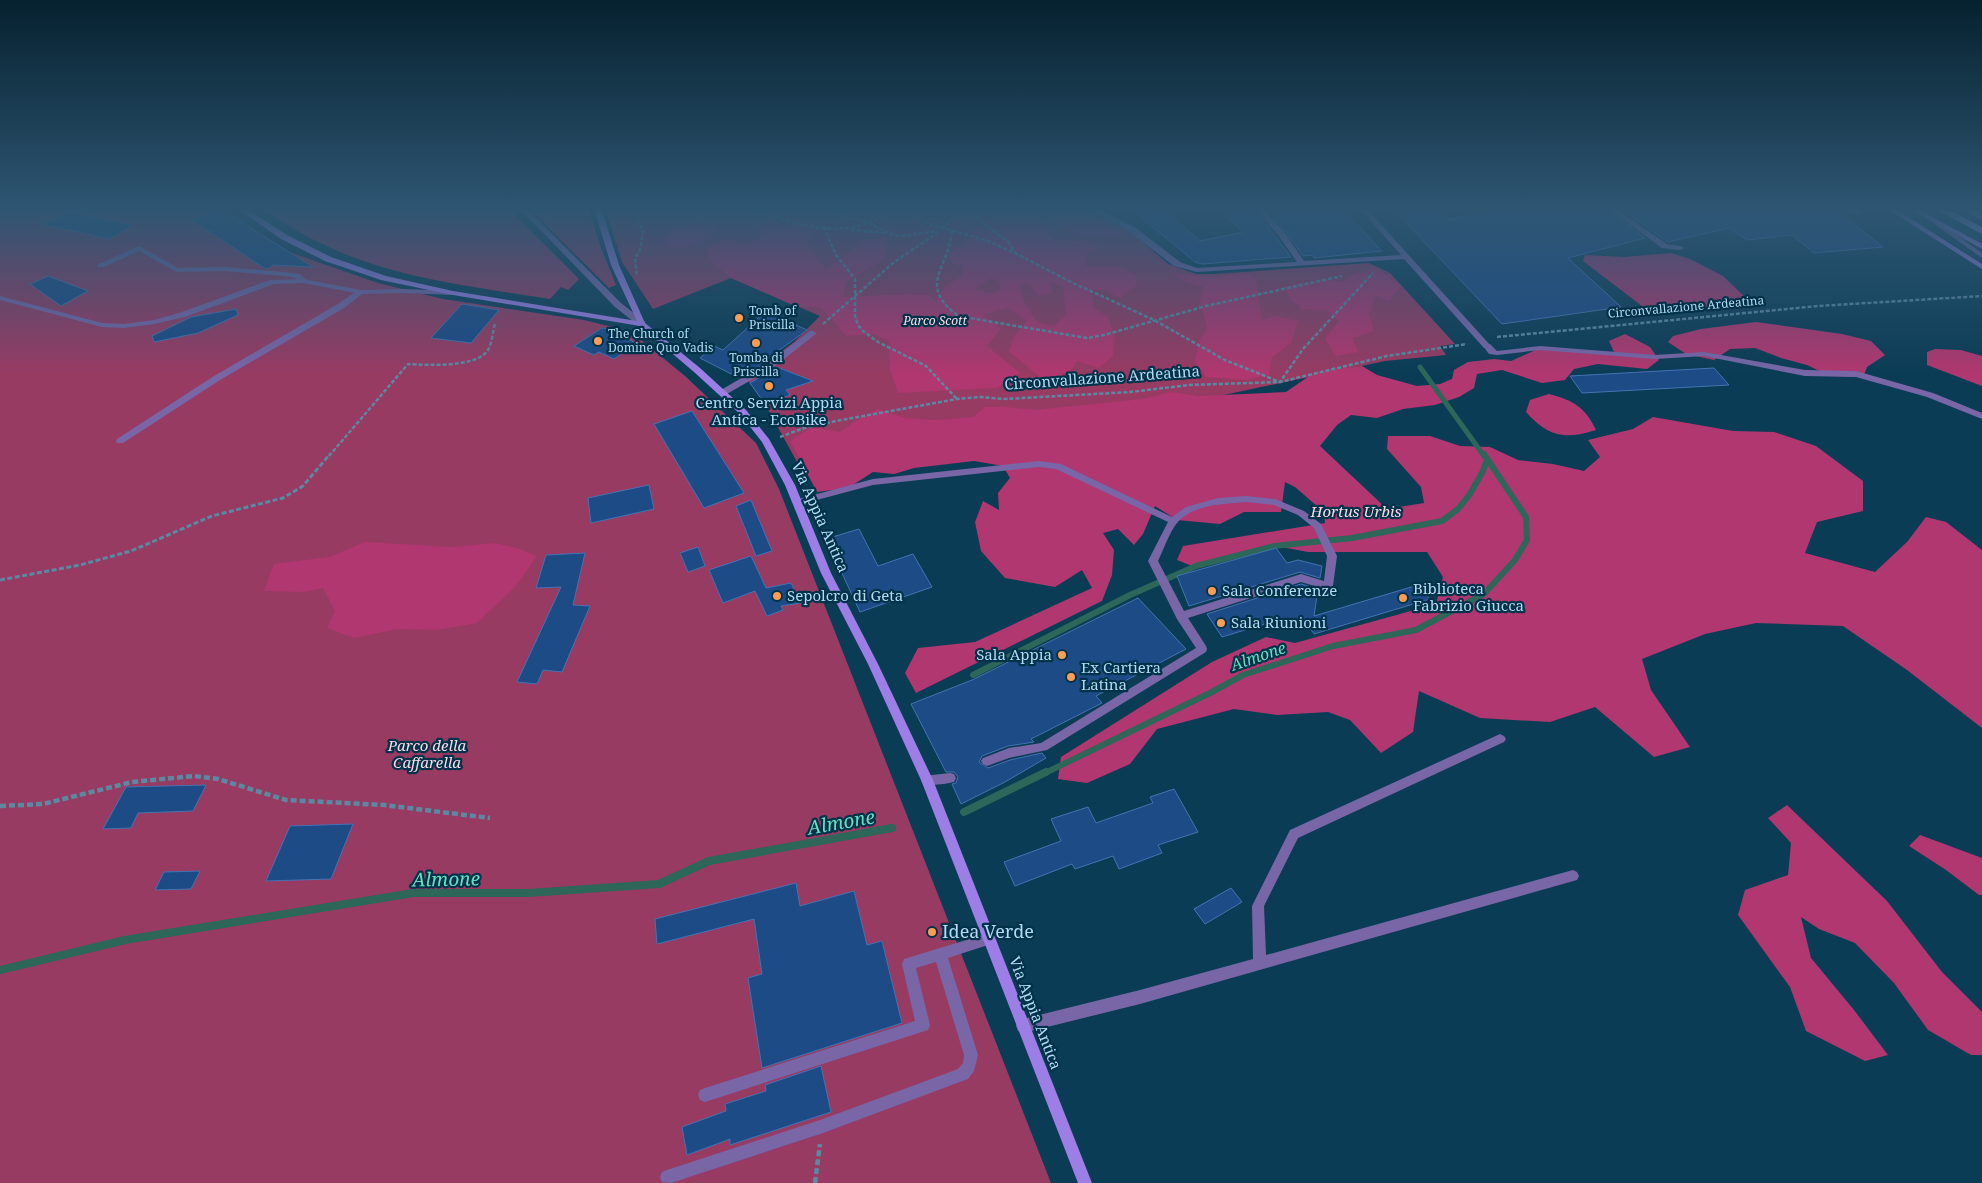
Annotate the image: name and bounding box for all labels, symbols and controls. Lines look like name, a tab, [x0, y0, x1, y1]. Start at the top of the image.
street label: Circonvallazione Ardeatina	[1607, 291, 1765, 322]
place label: Tomb of Priscilla	[749, 302, 797, 333]
marker: Tomb of Priscilla	[733, 312, 745, 324]
park label: Parco Scott	[902, 312, 967, 329]
place label: The Church of Domine Quo Vadis	[608, 325, 713, 356]
marker: The Church of Domine Quo Vadis	[592, 335, 604, 347]
marker: Tomba di Priscilla	[750, 337, 762, 349]
place label: Tomba di Priscilla	[729, 349, 783, 380]
street label: Circonvallazione Ardeatina	[1004, 360, 1200, 394]
marker: Centro Servizi Appia Antica - EcoBike	[763, 380, 775, 392]
place label: Centro Servizi Appia Antica - EcoBike	[695, 392, 843, 429]
street label: Via Appia Antica	[787, 458, 854, 575]
park label: Hortus Urbis	[1310, 501, 1401, 521]
place label: Biblioteca Fabrizio Giucca	[1413, 578, 1524, 615]
place label: Sala Conferenze	[1222, 580, 1337, 600]
place label: Sepolcro di Geta	[787, 585, 903, 605]
marker: Sala Conferenze	[1206, 585, 1218, 597]
marker: Sepolcro di Geta	[771, 590, 783, 602]
marker: Biblioteca Fabrizio Giucca	[1397, 592, 1409, 604]
place label: Sala Riunioni	[1231, 612, 1327, 632]
marker: Sala Riunioni	[1215, 617, 1227, 629]
water label: Almone	[1226, 636, 1289, 676]
place label: Sala Appia	[976, 644, 1052, 664]
marker: Sala Appia	[1056, 649, 1068, 661]
place label: Ex Cartiera Latina	[1081, 657, 1161, 694]
marker: Ex Cartiera Latina	[1065, 671, 1077, 683]
park label: Parco della Caffarella	[387, 735, 467, 772]
water label: Almone	[803, 803, 877, 841]
water label: Almone	[410, 865, 480, 893]
place label: Idea Verde	[942, 919, 1034, 943]
marker: Idea Verde	[926, 926, 938, 938]
street label: Via Appia Antica	[1005, 953, 1067, 1072]

